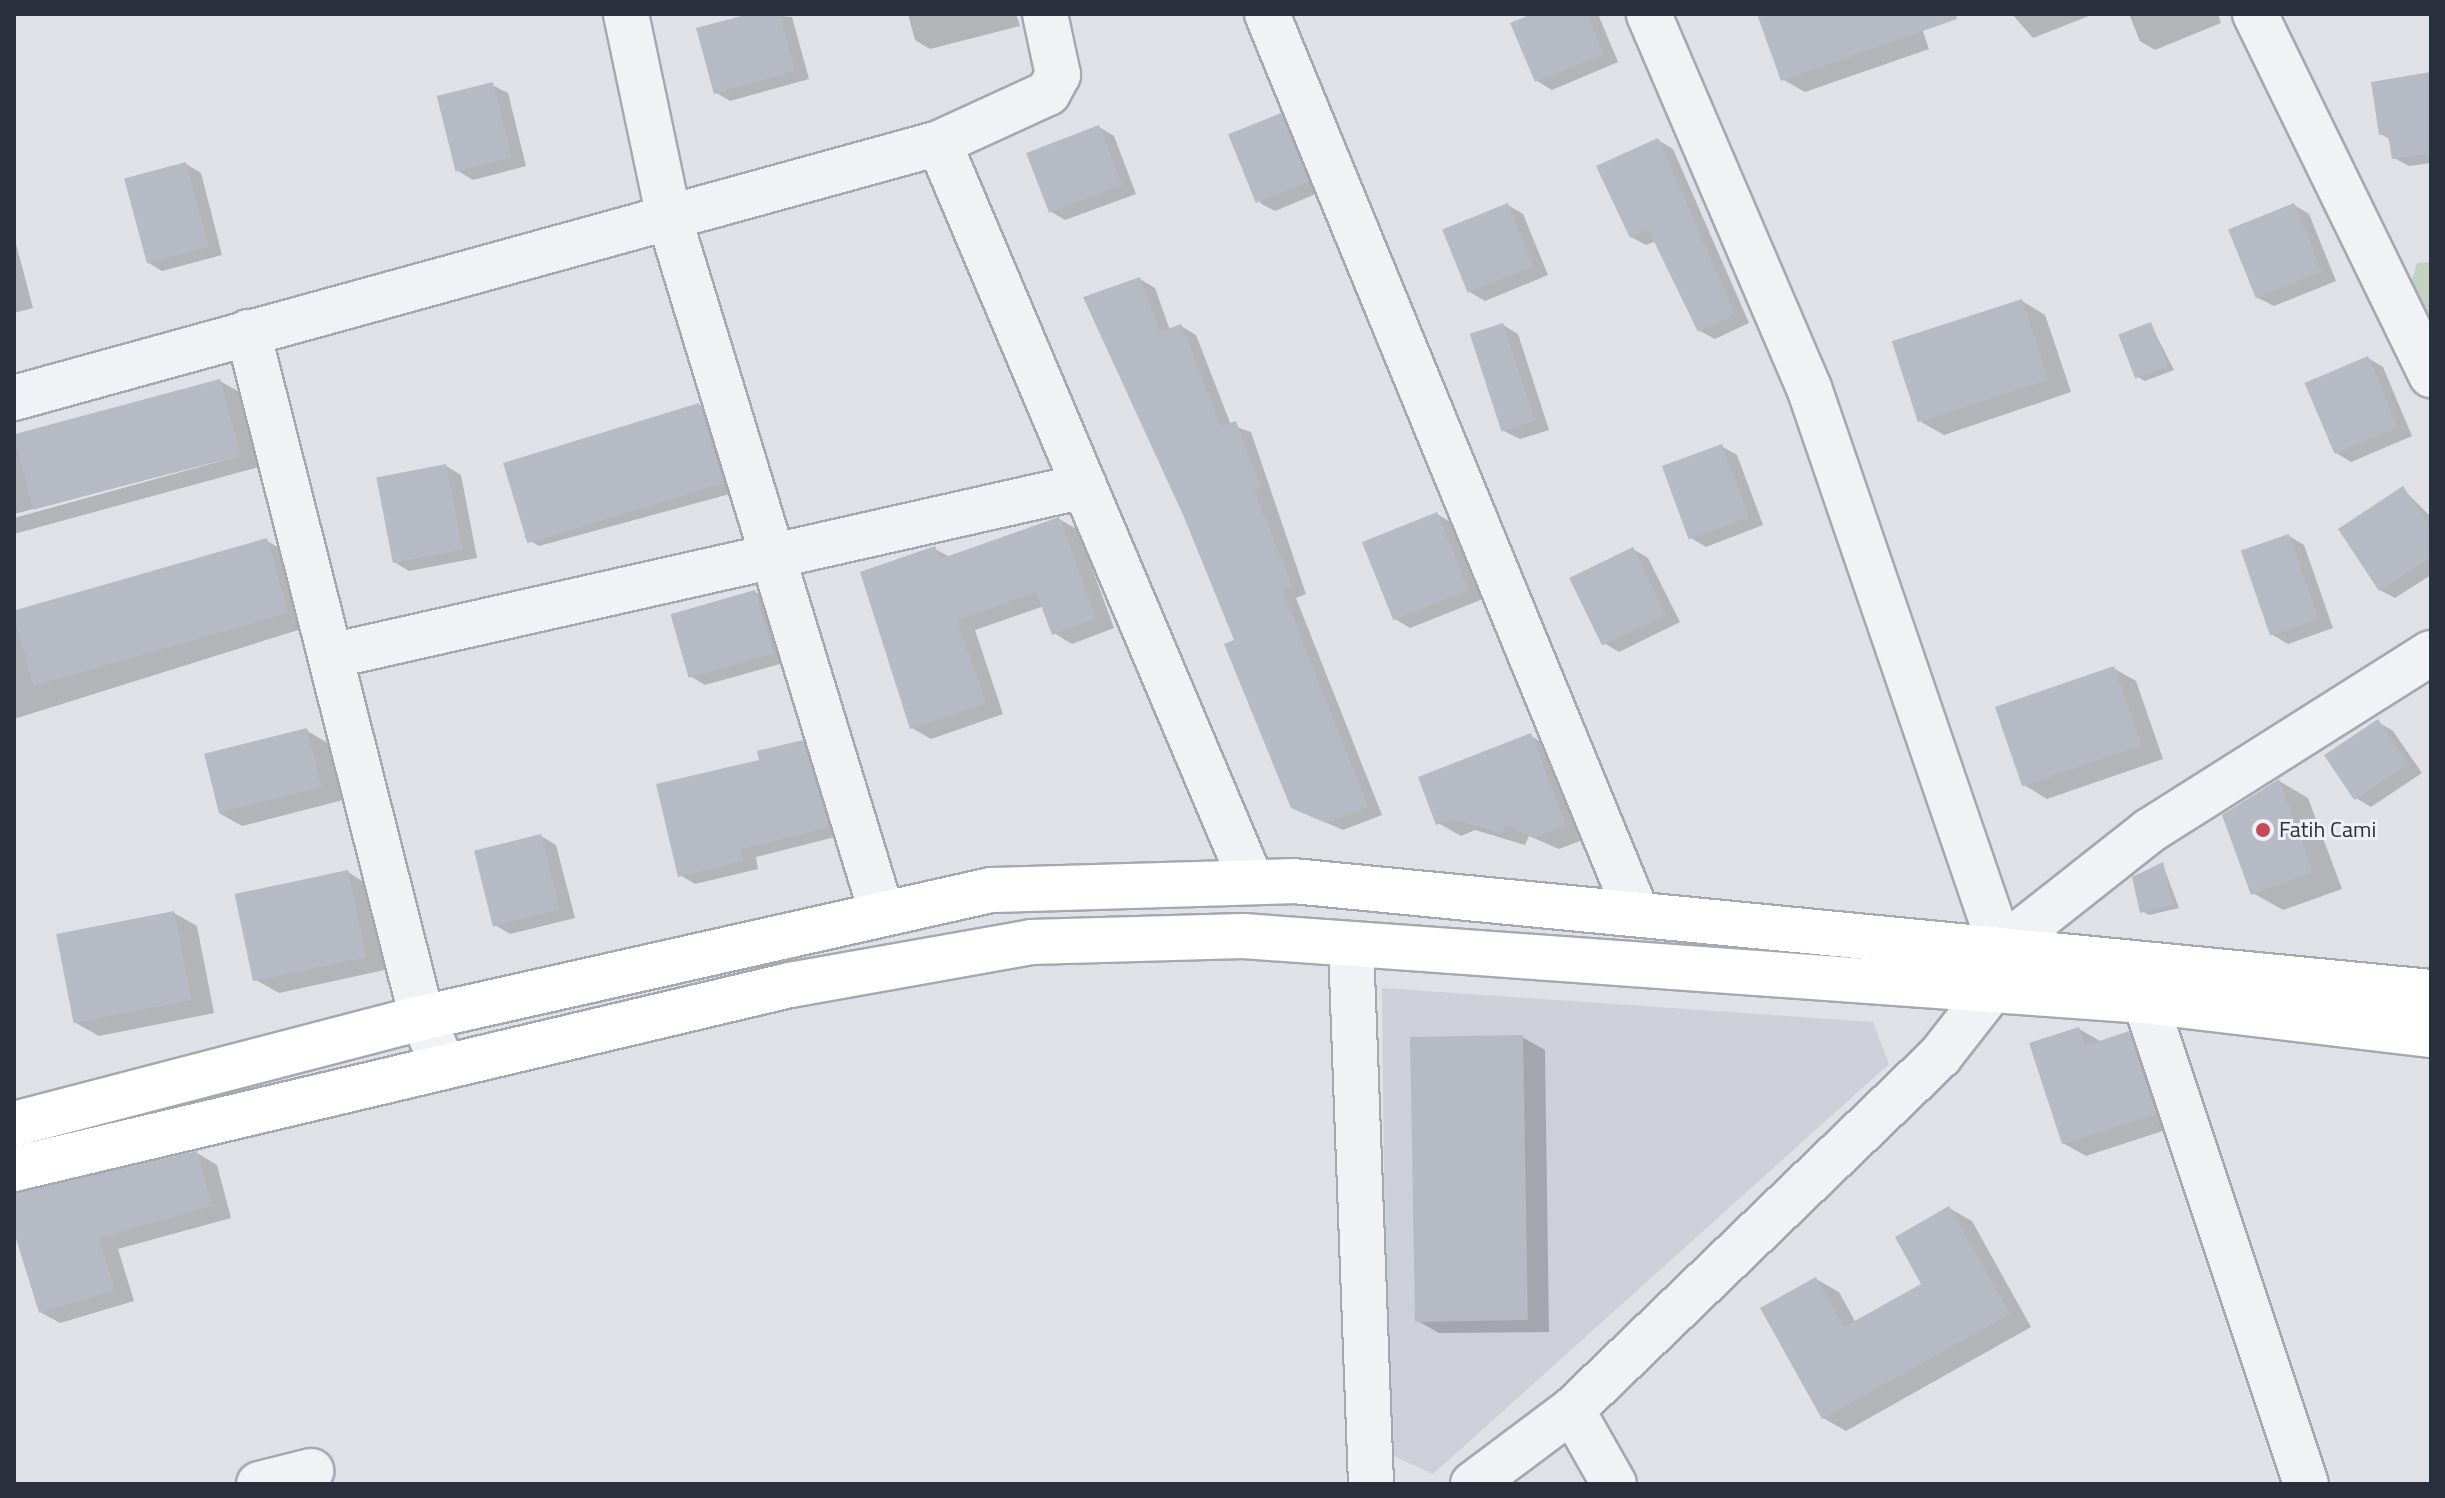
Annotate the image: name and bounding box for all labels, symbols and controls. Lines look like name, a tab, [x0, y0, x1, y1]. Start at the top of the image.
place label: Fatih Cami	[2279, 817, 2376, 843]
marker: Fatih Cami	[2254, 821, 2272, 839]

